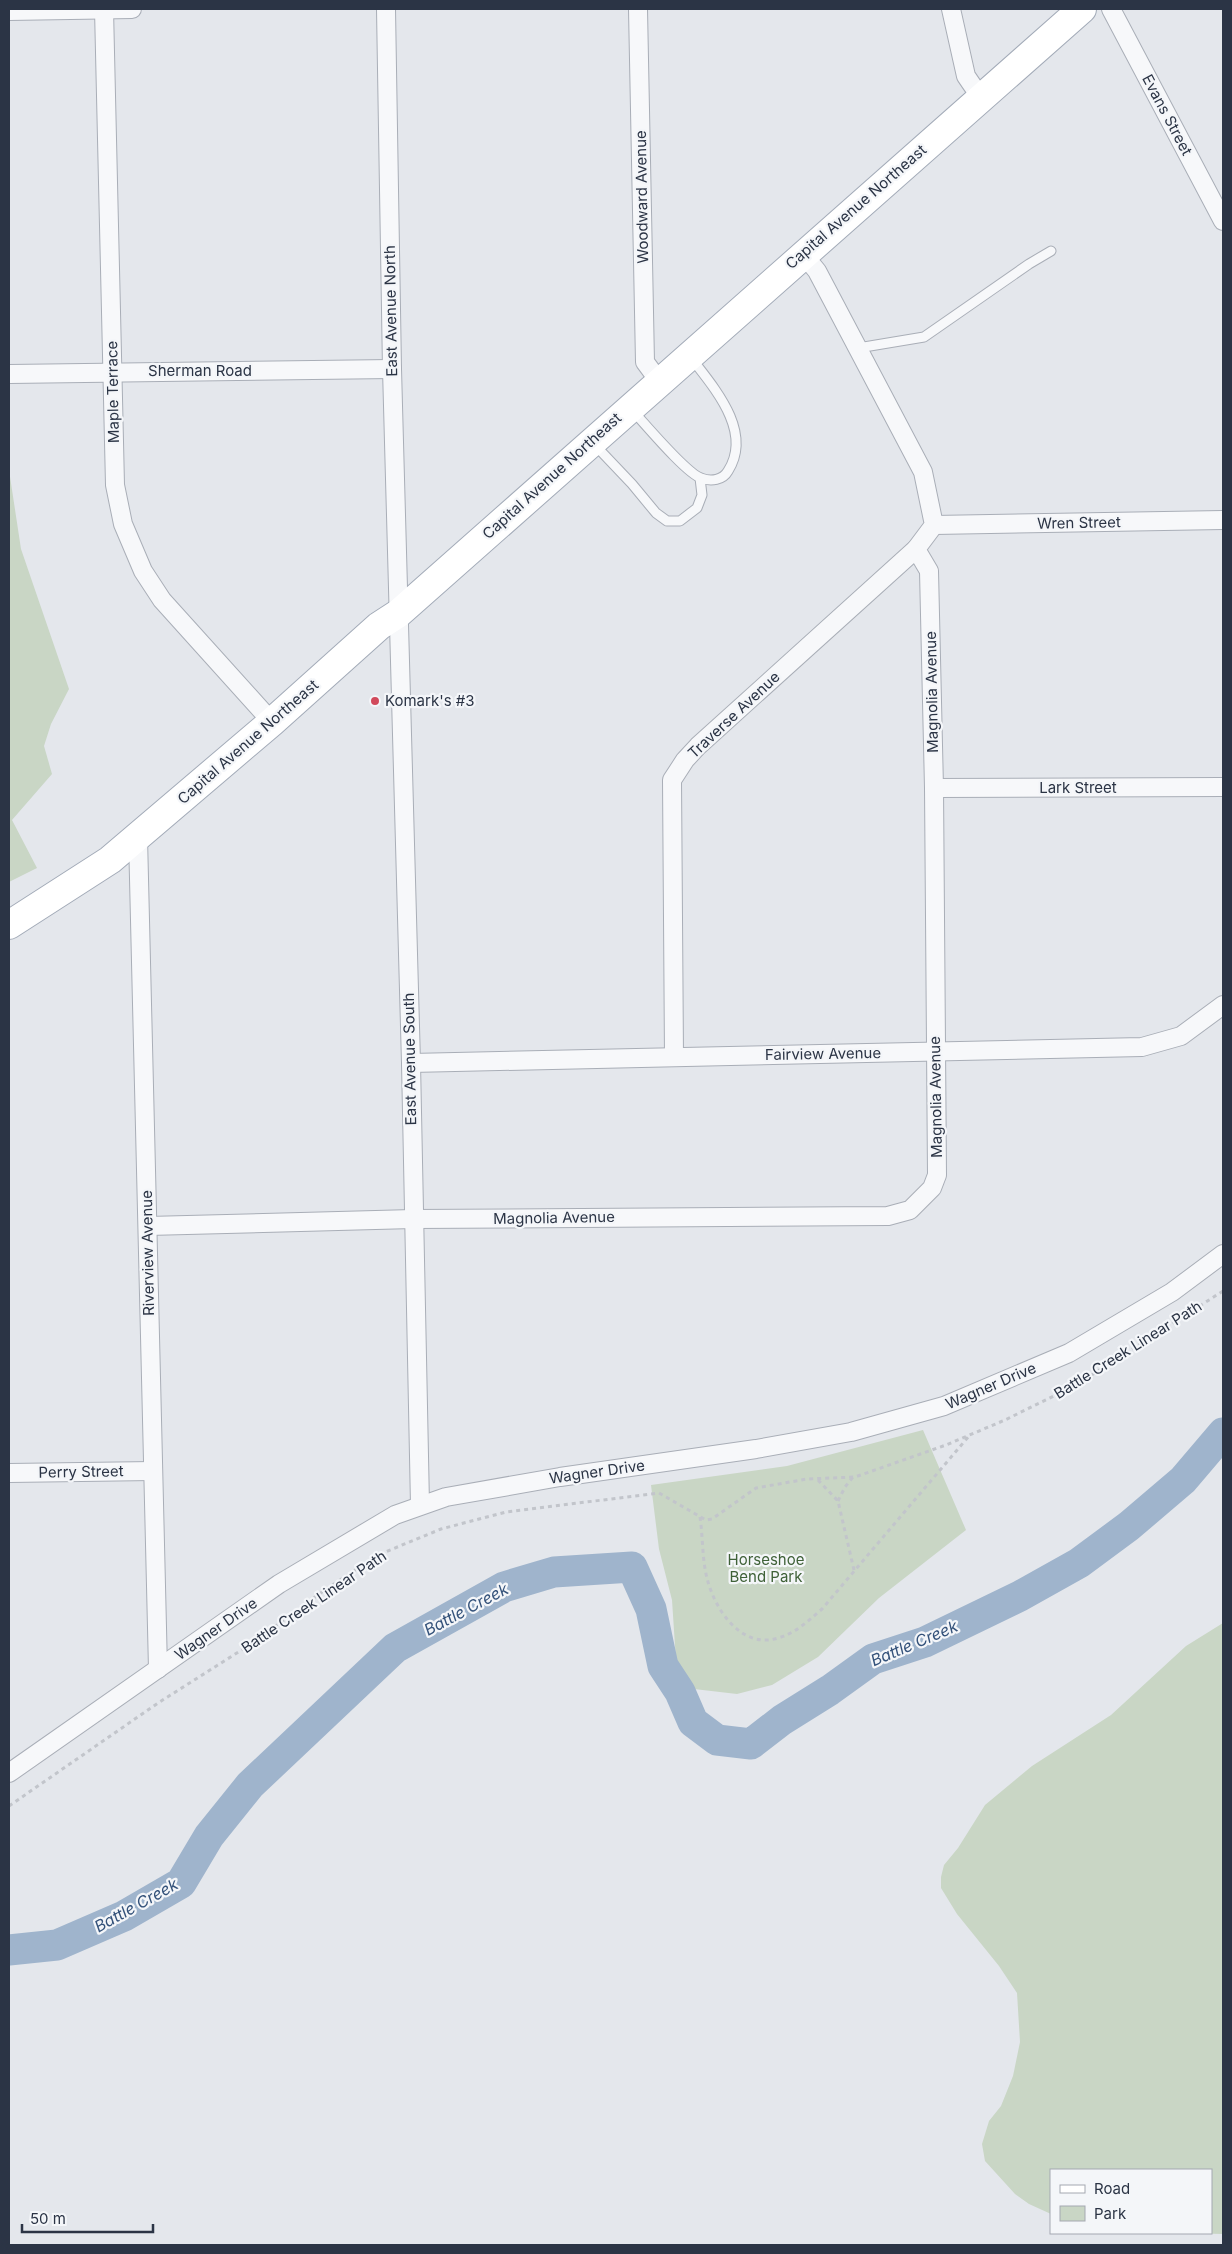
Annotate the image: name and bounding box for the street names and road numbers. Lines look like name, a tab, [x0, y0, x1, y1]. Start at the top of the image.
street label: Evans Street	[1138, 71, 1197, 159]
street label: Woodward Avenue	[631, 130, 652, 264]
street label: Capital Avenue Northeast	[781, 140, 930, 273]
street label: East Avenue North	[380, 245, 401, 377]
street label: Maple Terrace	[102, 341, 123, 443]
street label: Sherman Road	[148, 361, 252, 380]
street label: Capital Avenue Northeast	[478, 408, 625, 543]
street label: Wren Street	[1037, 512, 1121, 533]
street label: Magnolia Avenue	[921, 631, 942, 753]
street label: Traverse Avenue	[684, 667, 784, 762]
street label: Capital Avenue Northeast	[173, 675, 322, 808]
street label: Lark Street	[1039, 778, 1117, 797]
street label: East Avenue South	[399, 993, 420, 1125]
street label: Magnolia Avenue	[925, 1036, 946, 1158]
street label: Fairview Avenue	[765, 1043, 881, 1064]
street label: Riverview Avenue	[137, 1190, 158, 1316]
street label: Magnolia Avenue	[493, 1207, 615, 1228]
street label: Battle Creek Linear Path	[1050, 1296, 1205, 1403]
street label: Wagner Drive	[943, 1358, 1039, 1413]
street label: Wagner Drive	[548, 1455, 646, 1488]
street label: Perry Street	[38, 1461, 124, 1482]
street label: Battle Creek Linear Path	[238, 1546, 390, 1657]
street label: Wagner Drive	[171, 1593, 261, 1664]

